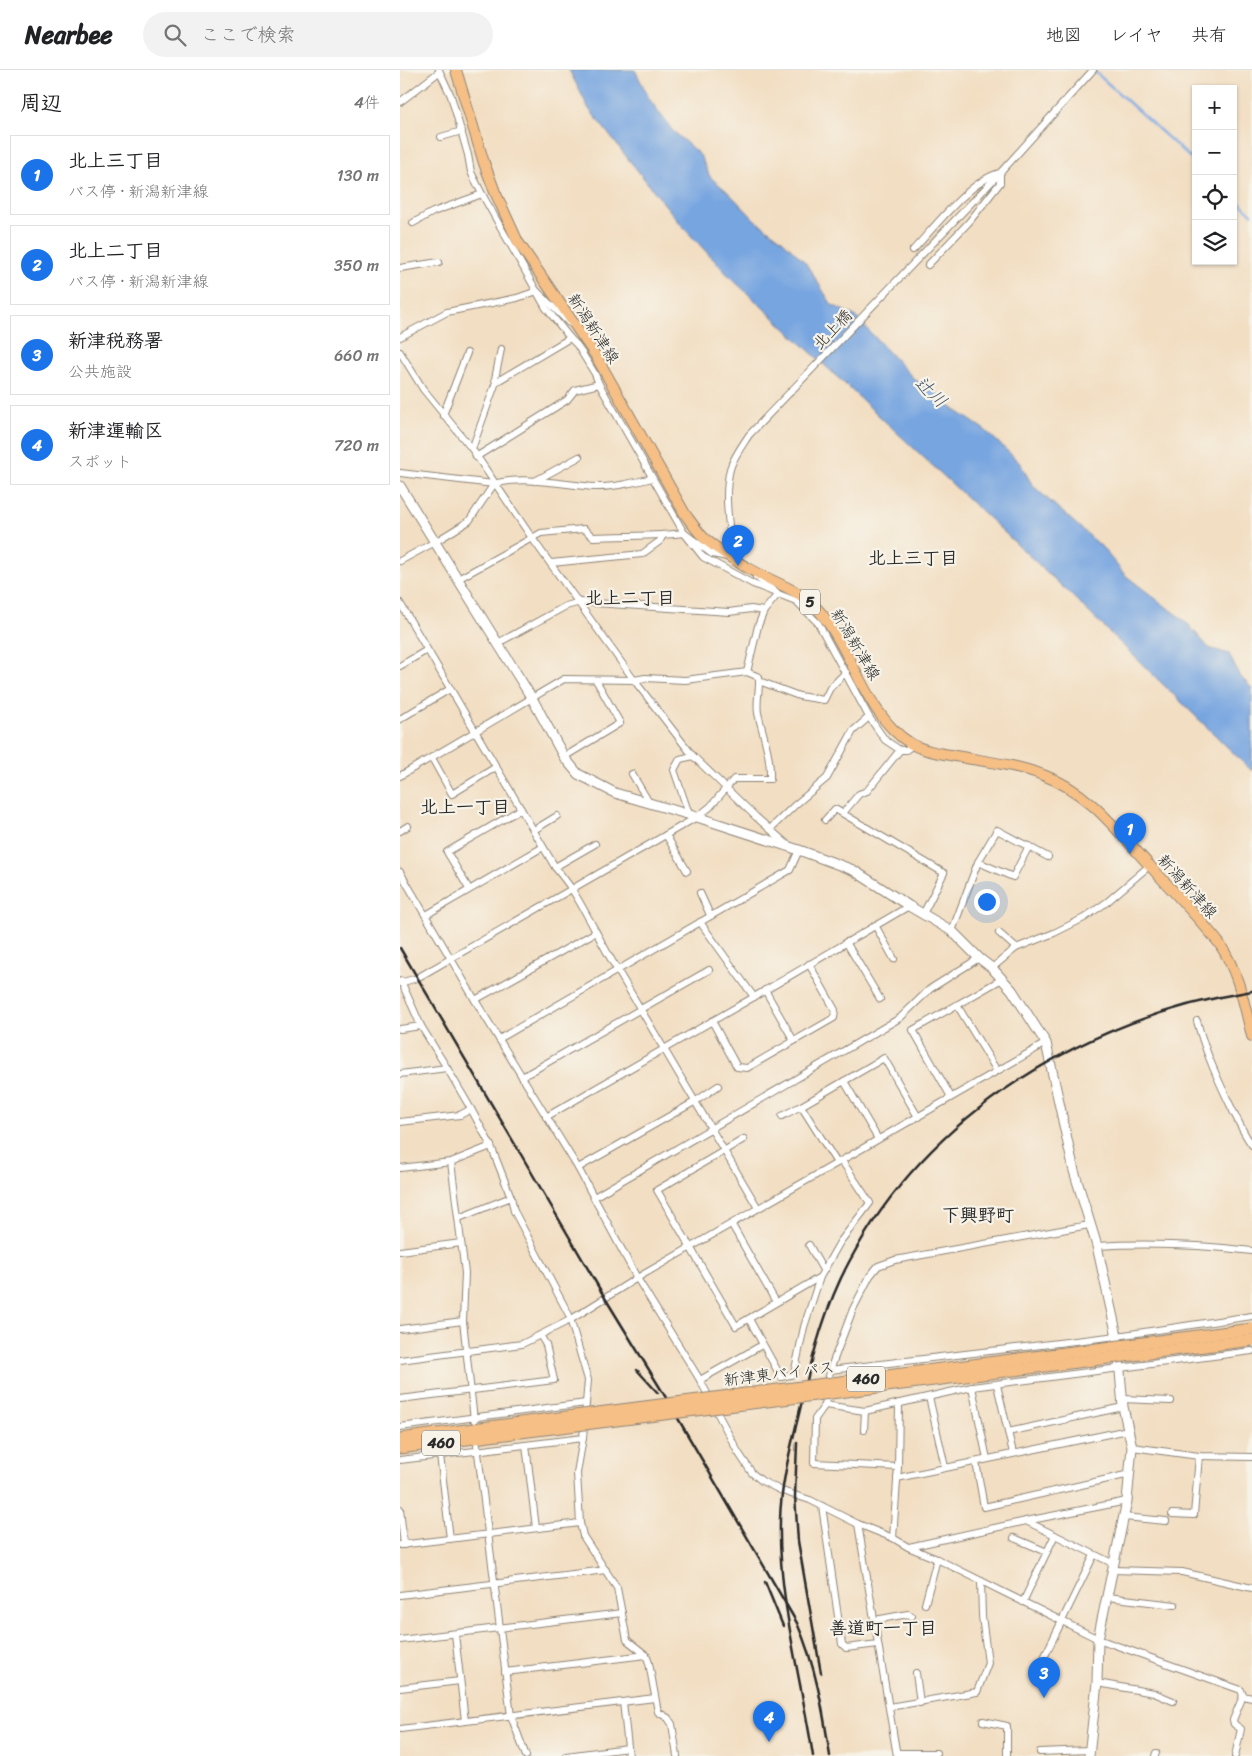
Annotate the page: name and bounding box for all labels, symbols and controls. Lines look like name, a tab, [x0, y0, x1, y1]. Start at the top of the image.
search box	[143, 12, 493, 57]
text: Nearbee	[25, 14, 113, 56]
text: ここで検索	[201, 18, 296, 51]
text: 地図	[1046, 19, 1082, 51]
text: レイヤ	[1110, 19, 1163, 51]
text: 共有	[1191, 19, 1227, 51]
icon: search	[161, 21, 189, 49]
text: 周辺	[20, 84, 62, 122]
map controls	[1192, 85, 1237, 265]
button: +	[1192, 85, 1237, 130]
text: 4件	[354, 88, 380, 117]
button: −	[1192, 130, 1237, 175]
text: 北上三丁目	[68, 144, 163, 177]
text: 1	[34, 161, 40, 190]
text: 130 m	[337, 161, 379, 190]
button: locate	[1192, 175, 1237, 220]
text: バス停 · 新潟新津線	[68, 177, 209, 206]
button: layers	[1192, 220, 1237, 265]
text: 北上二丁目	[68, 234, 163, 267]
text: 2	[32, 251, 42, 280]
text: 350 m	[334, 251, 379, 280]
text: バス停 · 新潟新津線	[68, 267, 209, 296]
street label: 新潟新津線	[560, 287, 628, 370]
street label: 北上橋	[805, 302, 859, 357]
text: 新津税務署	[68, 324, 163, 357]
text: 3	[33, 341, 41, 370]
text: 660 m	[334, 341, 379, 370]
text: 公共施設	[68, 357, 132, 386]
water label: 辻川	[907, 368, 955, 416]
text: 新津運輸区	[68, 414, 163, 447]
text: 4	[32, 431, 42, 460]
text: 720 m	[334, 431, 379, 460]
text: スポット	[68, 447, 132, 476]
pin: 2	[722, 525, 754, 566]
district label: 北上三丁目	[868, 542, 958, 574]
district label: 北上二丁目	[585, 582, 675, 614]
road number: 5	[800, 590, 820, 614]
street label: 新潟新津線	[823, 602, 889, 686]
district label: 北上一丁目	[420, 791, 510, 823]
pin: 1	[1114, 813, 1146, 854]
street label: 新潟新津線	[1150, 847, 1225, 926]
your location	[974, 889, 1000, 915]
district label: 下興野町	[942, 1199, 1014, 1231]
street label: 新津東バイパス	[722, 1352, 836, 1395]
road number: 460	[847, 1366, 885, 1392]
road number: 460	[422, 1430, 460, 1456]
district label: 善道町一丁目	[829, 1612, 937, 1644]
pin: 3	[1028, 1657, 1060, 1698]
pin: 4	[753, 1701, 785, 1742]

